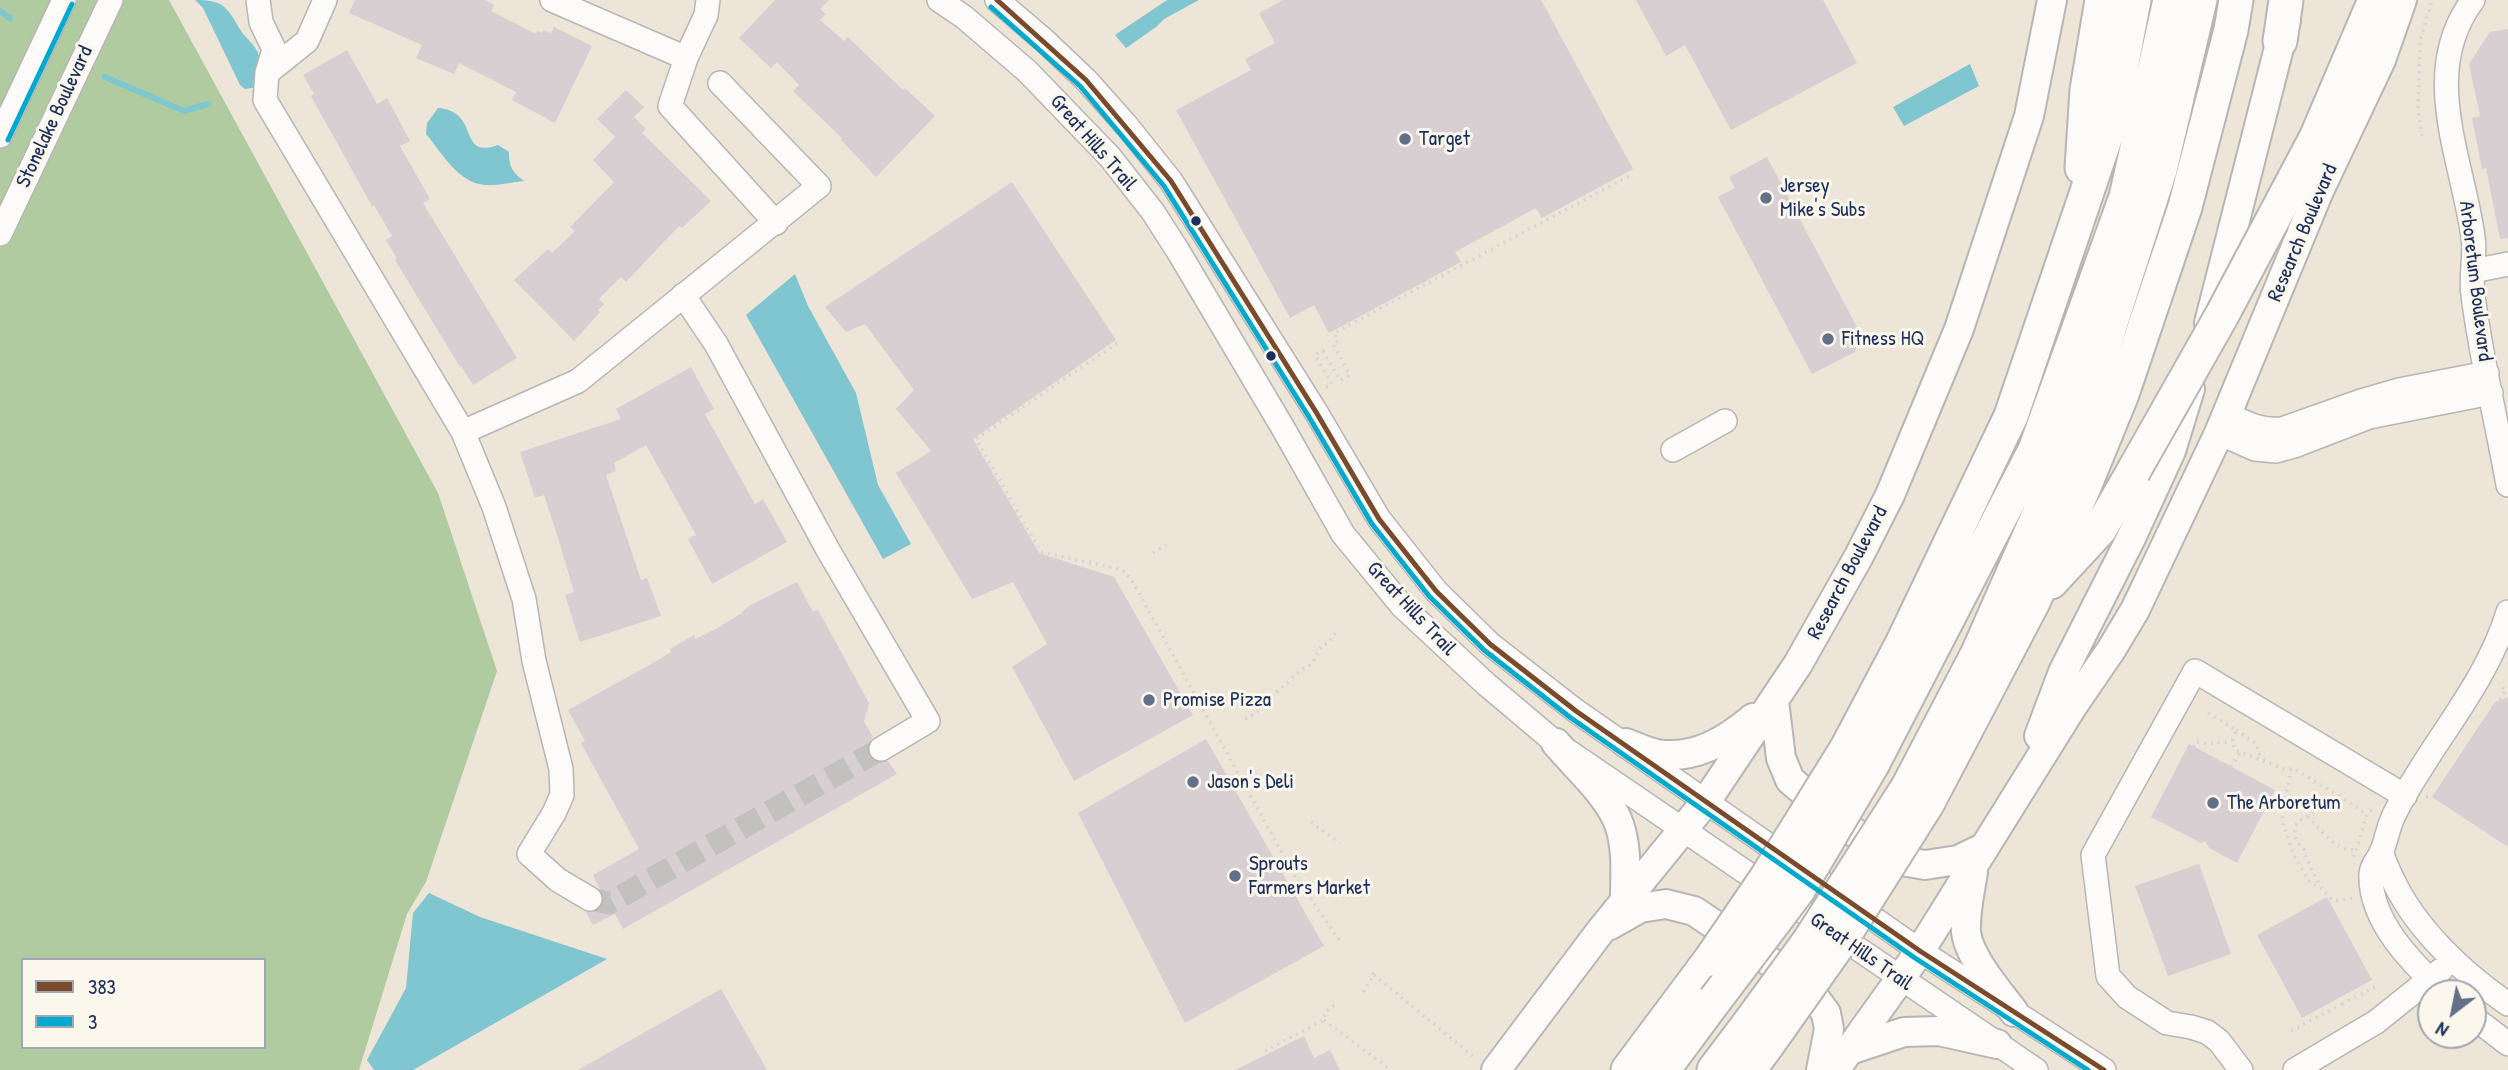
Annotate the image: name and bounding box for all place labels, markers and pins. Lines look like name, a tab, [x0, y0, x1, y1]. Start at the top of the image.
place label: Target	[1419, 126, 1470, 152]
marker: Target	[1397, 131, 1413, 147]
place label: Jersey Mike's Subs	[1780, 173, 1865, 223]
marker: Jersey Mike's Subs	[1758, 190, 1774, 206]
unlabelled marker	[1189, 214, 1203, 228]
place label: Fitness HQ	[1842, 326, 1924, 352]
marker: Fitness HQ	[1820, 331, 1836, 347]
unlabelled marker	[1264, 349, 1278, 363]
place label: Promise Pizza	[1163, 687, 1271, 713]
marker: Promise Pizza	[1141, 692, 1157, 708]
place label: Jason's Deli	[1207, 769, 1294, 795]
marker: Jason's Deli	[1185, 774, 1201, 790]
place label: The Arboretum	[2227, 790, 2341, 816]
marker: The Arboretum	[2205, 795, 2221, 811]
place label: Sprouts Farmers Market	[1249, 851, 1370, 901]
marker: Sprouts Farmers Market	[1227, 868, 1243, 884]

